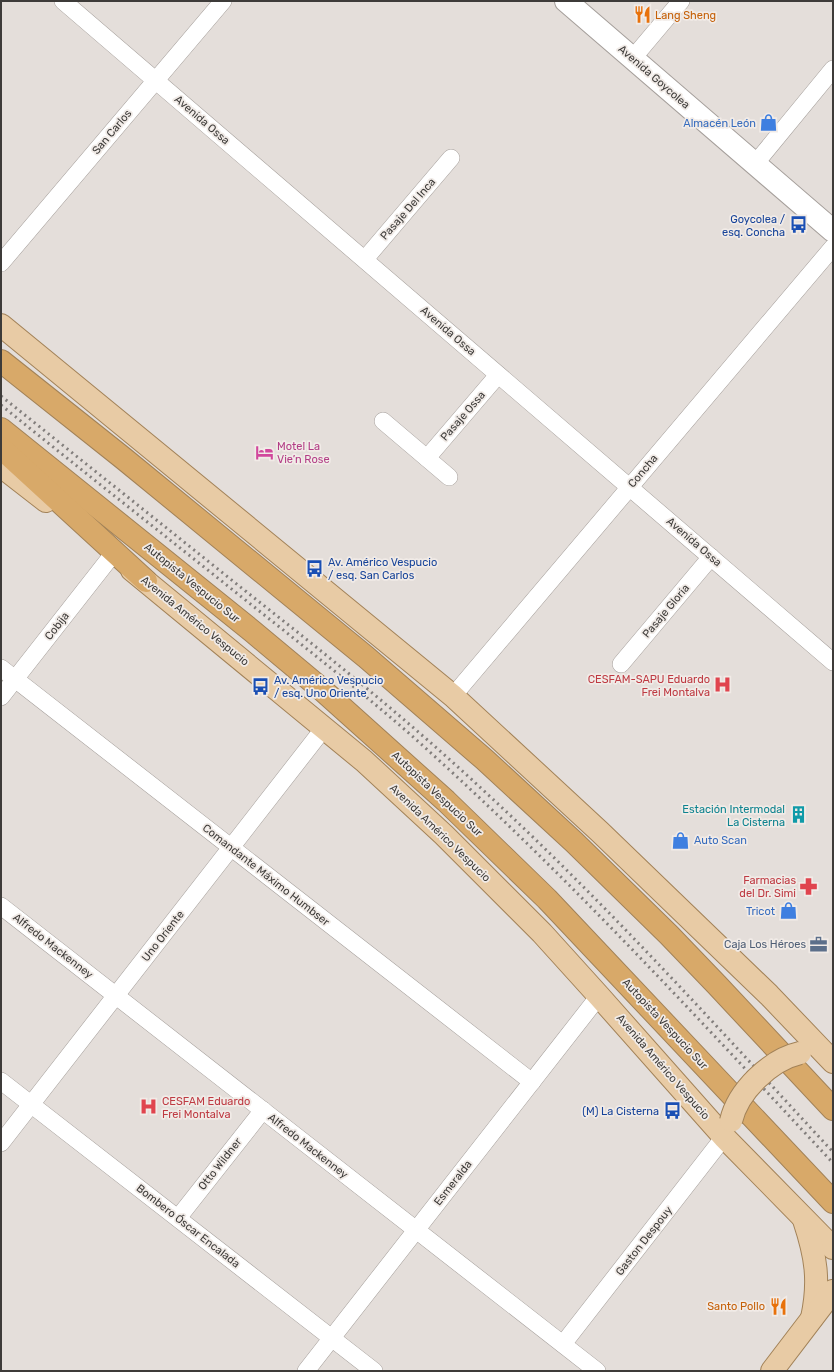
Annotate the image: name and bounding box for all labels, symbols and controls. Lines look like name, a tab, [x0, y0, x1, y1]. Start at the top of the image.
restaurant icon: Lang Sheng	[632, 5, 652, 25]
place label: Lang Sheng	[655, 9, 716, 22]
street label: Avenida Goycolea	[616, 42, 692, 112]
street label: Avenida Ossa	[172, 93, 232, 147]
street label: San Carlos	[90, 107, 135, 157]
shop icon: Almacén León	[759, 113, 779, 133]
place label: Almacén León	[683, 117, 756, 130]
street label: Pasaje Del Inca	[378, 176, 438, 242]
place label: Goycolea / esq. Concha	[722, 213, 786, 239]
bus stop icon: Goycolea / esq. Concha	[788, 215, 808, 235]
street label: Avenida Ossa	[418, 304, 478, 358]
street label: Pasaje Ossa	[438, 389, 488, 443]
place label: Motel La Vie’n Rose	[277, 440, 330, 466]
hotel icon: Motel La Vie’n Rose	[254, 442, 274, 462]
street label: Concha	[625, 452, 661, 490]
street label: Avenida Ossa	[664, 515, 724, 569]
street label: Autopista Vespucio Sur	[142, 540, 243, 626]
place label: Av. Américo Vespucio / esq. San Carlos	[328, 556, 437, 582]
bus stop icon: Av. Américo Vespucio / esq. San Carlos	[305, 558, 325, 578]
street label: Avenida Américo Vespucio	[138, 573, 252, 669]
street label: Pasaje Gloria	[640, 582, 692, 640]
street label: Cobija	[42, 610, 72, 642]
place label: CESFAM-SAPU Eduardo Frei Montalva	[588, 673, 710, 699]
place label: Av. Américo Vespucio / esq. Uno Oriente	[274, 674, 383, 700]
hospital icon: CESFAM-SAPU Eduardo Frei Montalva	[713, 675, 733, 695]
bus stop icon: Av. Américo Vespucio / esq. Uno Oriente	[251, 676, 271, 696]
street label: Autopista Vespucio Sur	[389, 749, 486, 840]
street label: Avenida Américo Vespucio	[387, 781, 493, 885]
place label: Estación Intermodal La Cisterna	[682, 803, 785, 829]
building icon: Estación Intermodal La Cisterna	[788, 805, 808, 825]
street label: Comandante Máximo Humbser	[200, 821, 333, 929]
shop icon: Auto Scan	[671, 830, 691, 850]
place label: Auto Scan	[694, 834, 747, 847]
place label: Farmacias del Dr. Simi	[739, 874, 796, 900]
pharmacy icon: Farmacias del Dr. Simi	[799, 876, 819, 896]
shop icon: Tricot	[778, 901, 798, 921]
place label: Tricot	[746, 905, 776, 918]
street label: Uno Oriente	[139, 908, 187, 964]
street label: Alfredo Mackenney	[10, 911, 96, 981]
office icon: Caja Los Héroes	[809, 934, 829, 954]
place label: Caja Los Héroes	[724, 938, 806, 951]
street label: Autopista Vespucio Sur	[620, 976, 711, 1073]
street label: Avenida Américo Vespucio	[614, 1012, 712, 1122]
place label: CESFAM Eduardo Frei Montalva	[162, 1095, 250, 1121]
hospital icon: CESFAM Eduardo Frei Montalva	[139, 1097, 159, 1117]
bus stop icon: (M) La Cisterna	[662, 1101, 682, 1121]
place label: (M) La Cisterna	[582, 1105, 659, 1118]
street label: Alfredo Mackenney	[265, 1111, 351, 1181]
street label: Otto Wildner	[196, 1135, 245, 1193]
street label: Esmeralda	[431, 1158, 475, 1208]
street label: Bombero Óscar Encalada	[134, 1182, 242, 1270]
street label: Gaston Despouy	[613, 1204, 675, 1278]
restaurant icon: Santo Pollo	[768, 1296, 788, 1316]
place label: Santo Pollo	[707, 1300, 765, 1313]

